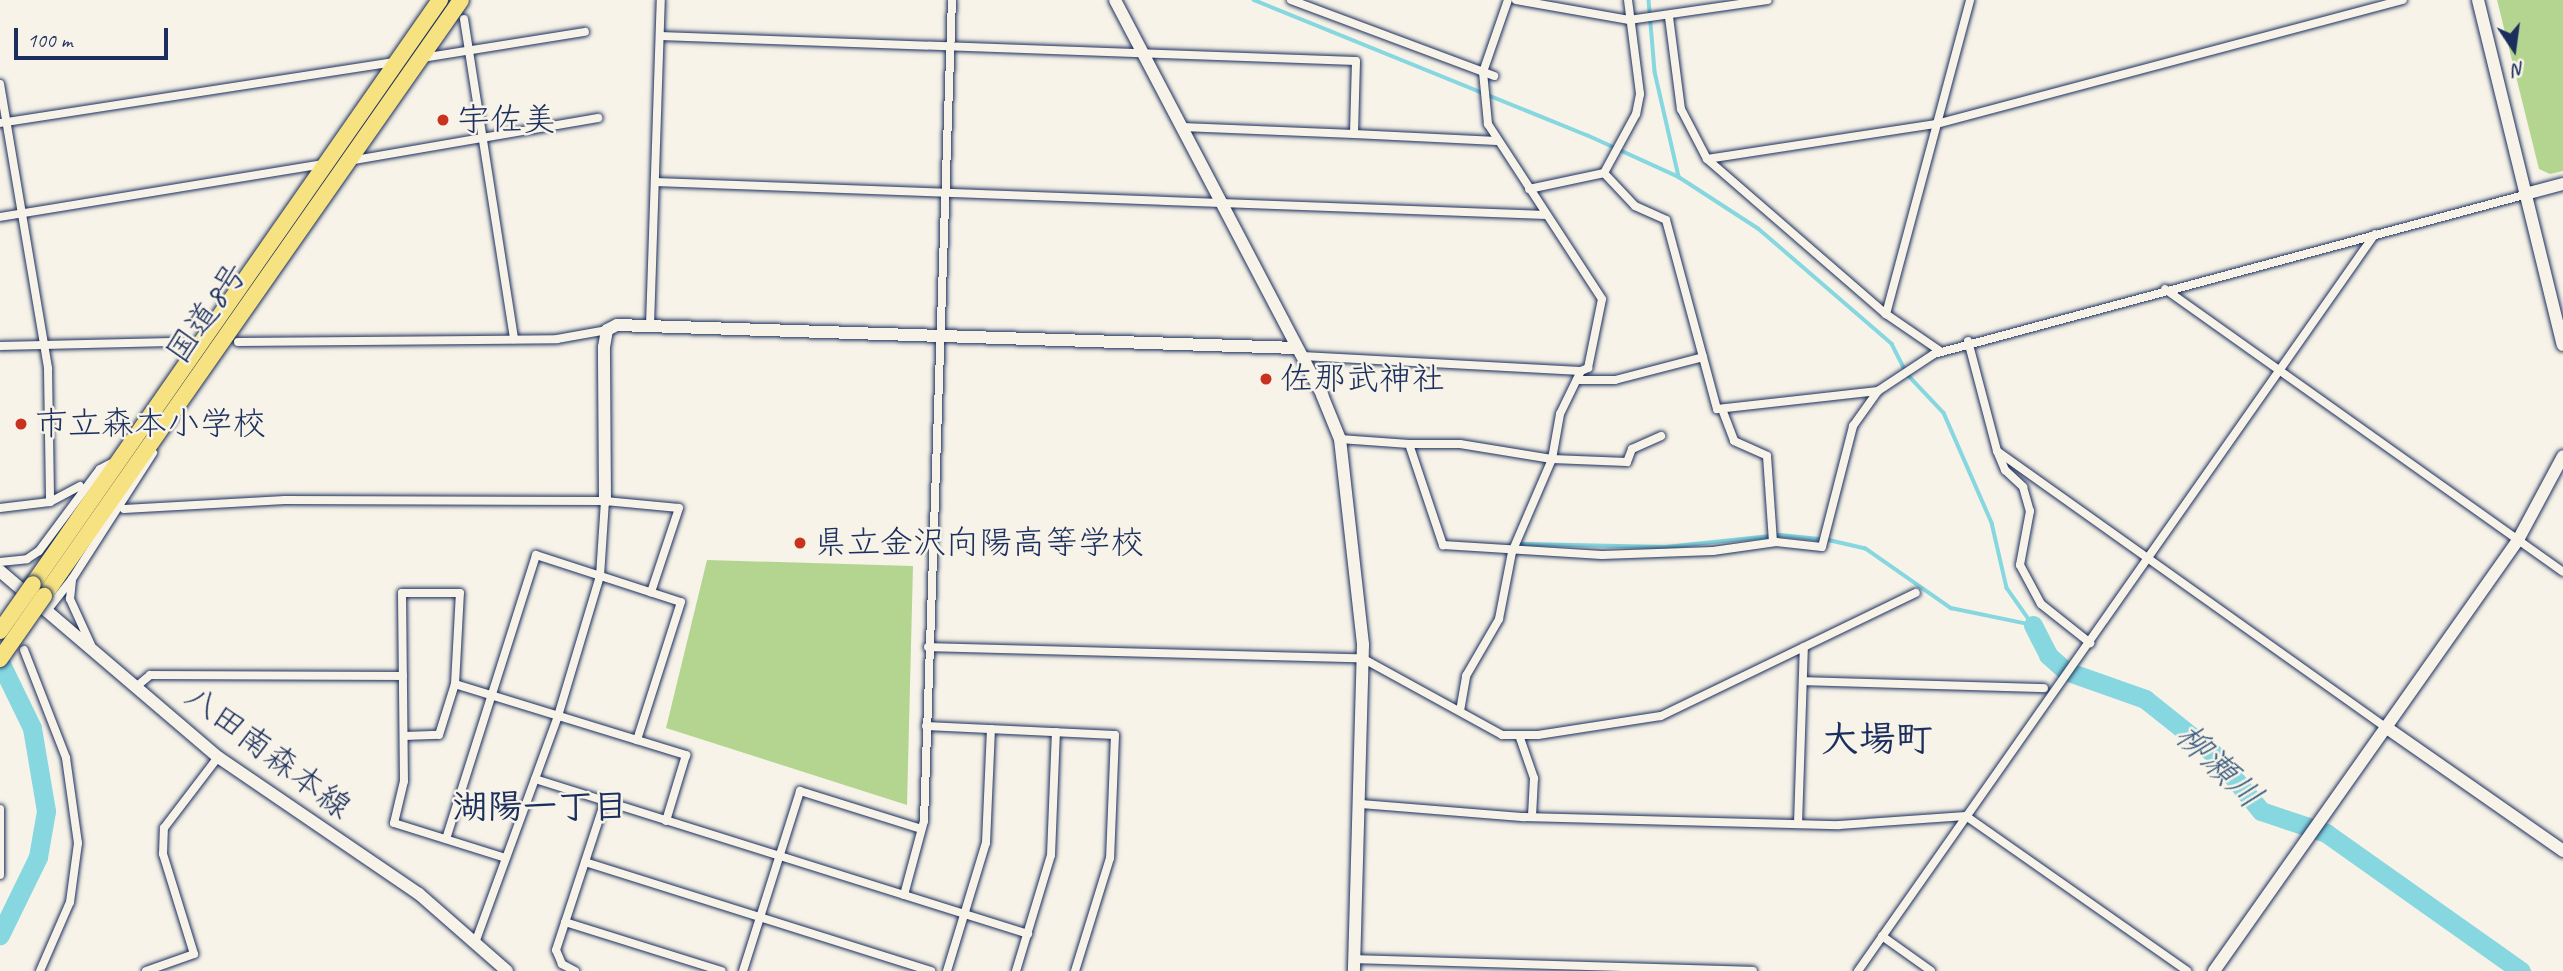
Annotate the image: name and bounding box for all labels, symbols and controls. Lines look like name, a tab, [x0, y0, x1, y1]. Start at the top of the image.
scale bar	[18, 14, 172, 58]
north arrow	[2479, 14, 2549, 84]
text: 100 m	[27, 27, 72, 53]
text: N	[2510, 56, 2527, 82]
place label: 宇佐美	[457, 100, 556, 140]
marker: 宇佐美	[435, 112, 451, 128]
street label: 国道8号	[158, 255, 256, 371]
place label: 佐那武神社	[1280, 359, 1445, 399]
marker: 佐那武神社	[1258, 371, 1274, 387]
place label: 市立森本小学校	[35, 404, 266, 444]
marker: 市立森本小学校	[13, 416, 29, 432]
place label: 県立金沢向陽高等学校	[814, 523, 1144, 563]
marker: 県立金沢向陽高等学校	[792, 535, 808, 551]
street label: 八田南森本線	[177, 677, 359, 827]
water label: 柳瀬川	[2167, 714, 2271, 818]
district label: 大場町	[1822, 717, 1932, 761]
district label: 湖陽一丁目	[453, 786, 627, 828]

